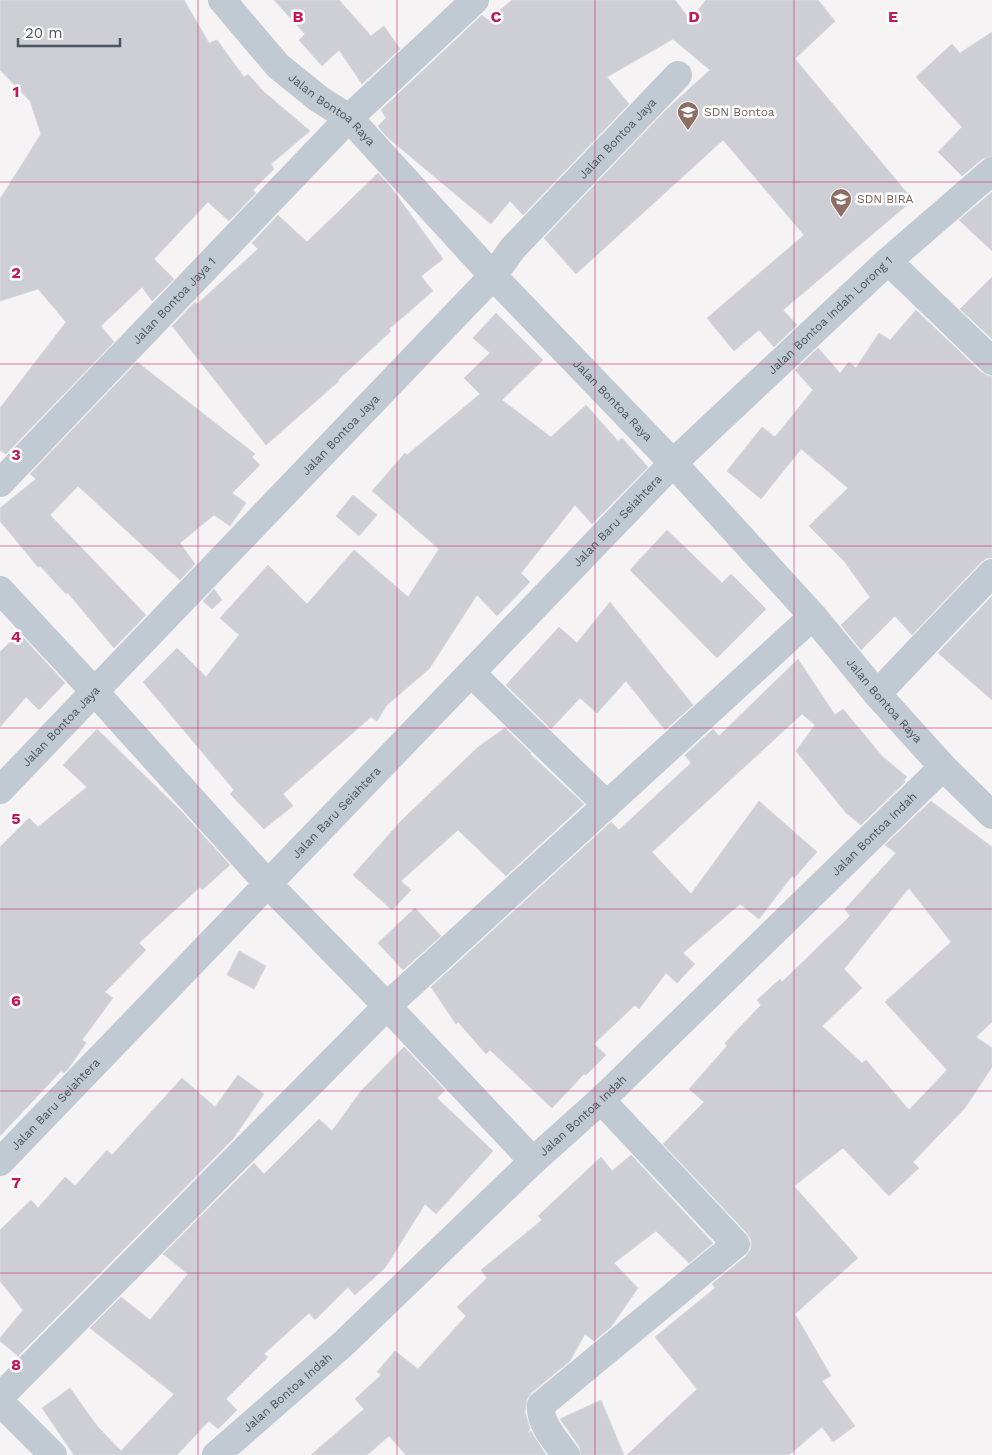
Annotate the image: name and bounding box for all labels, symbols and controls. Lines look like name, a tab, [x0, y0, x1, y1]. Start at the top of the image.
text: B	[293, 7, 304, 26]
text: C	[491, 7, 502, 26]
text: D	[688, 7, 700, 26]
text: E	[888, 7, 898, 26]
scale bar	[18, 15, 120, 47]
text: 20 m	[25, 24, 63, 42]
street label: Jalan Bontoa Raya	[286, 70, 378, 149]
text: 1	[13, 82, 19, 101]
street label: Jalan Bontoa Jaya	[576, 95, 659, 182]
school or university icon: SDN Bontoa	[676, 100, 700, 131]
place label: SDN Bontoa	[704, 105, 775, 119]
school or university icon: SDN BIRA	[829, 187, 853, 218]
place label: SDN BIRA	[857, 192, 914, 206]
street label: Jalan Bontoa Indah Lorong 1	[765, 253, 895, 377]
street label: Jalan Bontoa Jaya 1	[130, 255, 219, 347]
text: 2	[11, 263, 21, 282]
street label: Jalan Bontoa Raya	[570, 357, 655, 444]
street label: Jalan Bontoa Jaya	[299, 392, 383, 478]
text: 3	[11, 445, 21, 464]
street label: Jalan Baru Seiahtera	[570, 472, 665, 570]
text: 4	[11, 627, 21, 646]
street label: Jalan Bontoa Raya	[844, 655, 925, 746]
street label: Jalan Bontoa Jaya	[19, 683, 103, 770]
street label: Jalan Baru Seiahtera	[289, 764, 384, 861]
street label: Jalan Bontoa Indah	[829, 790, 920, 879]
text: 5	[11, 809, 21, 828]
text: 6	[11, 991, 21, 1010]
street label: Jalan Baru Seiahtera	[8, 1055, 103, 1153]
street label: Jalan Bontoa Indah	[536, 1072, 629, 1159]
text: 7	[11, 1173, 21, 1192]
street label: Jalan Bontoa Indah	[240, 1350, 335, 1435]
text: 8	[11, 1355, 21, 1374]

